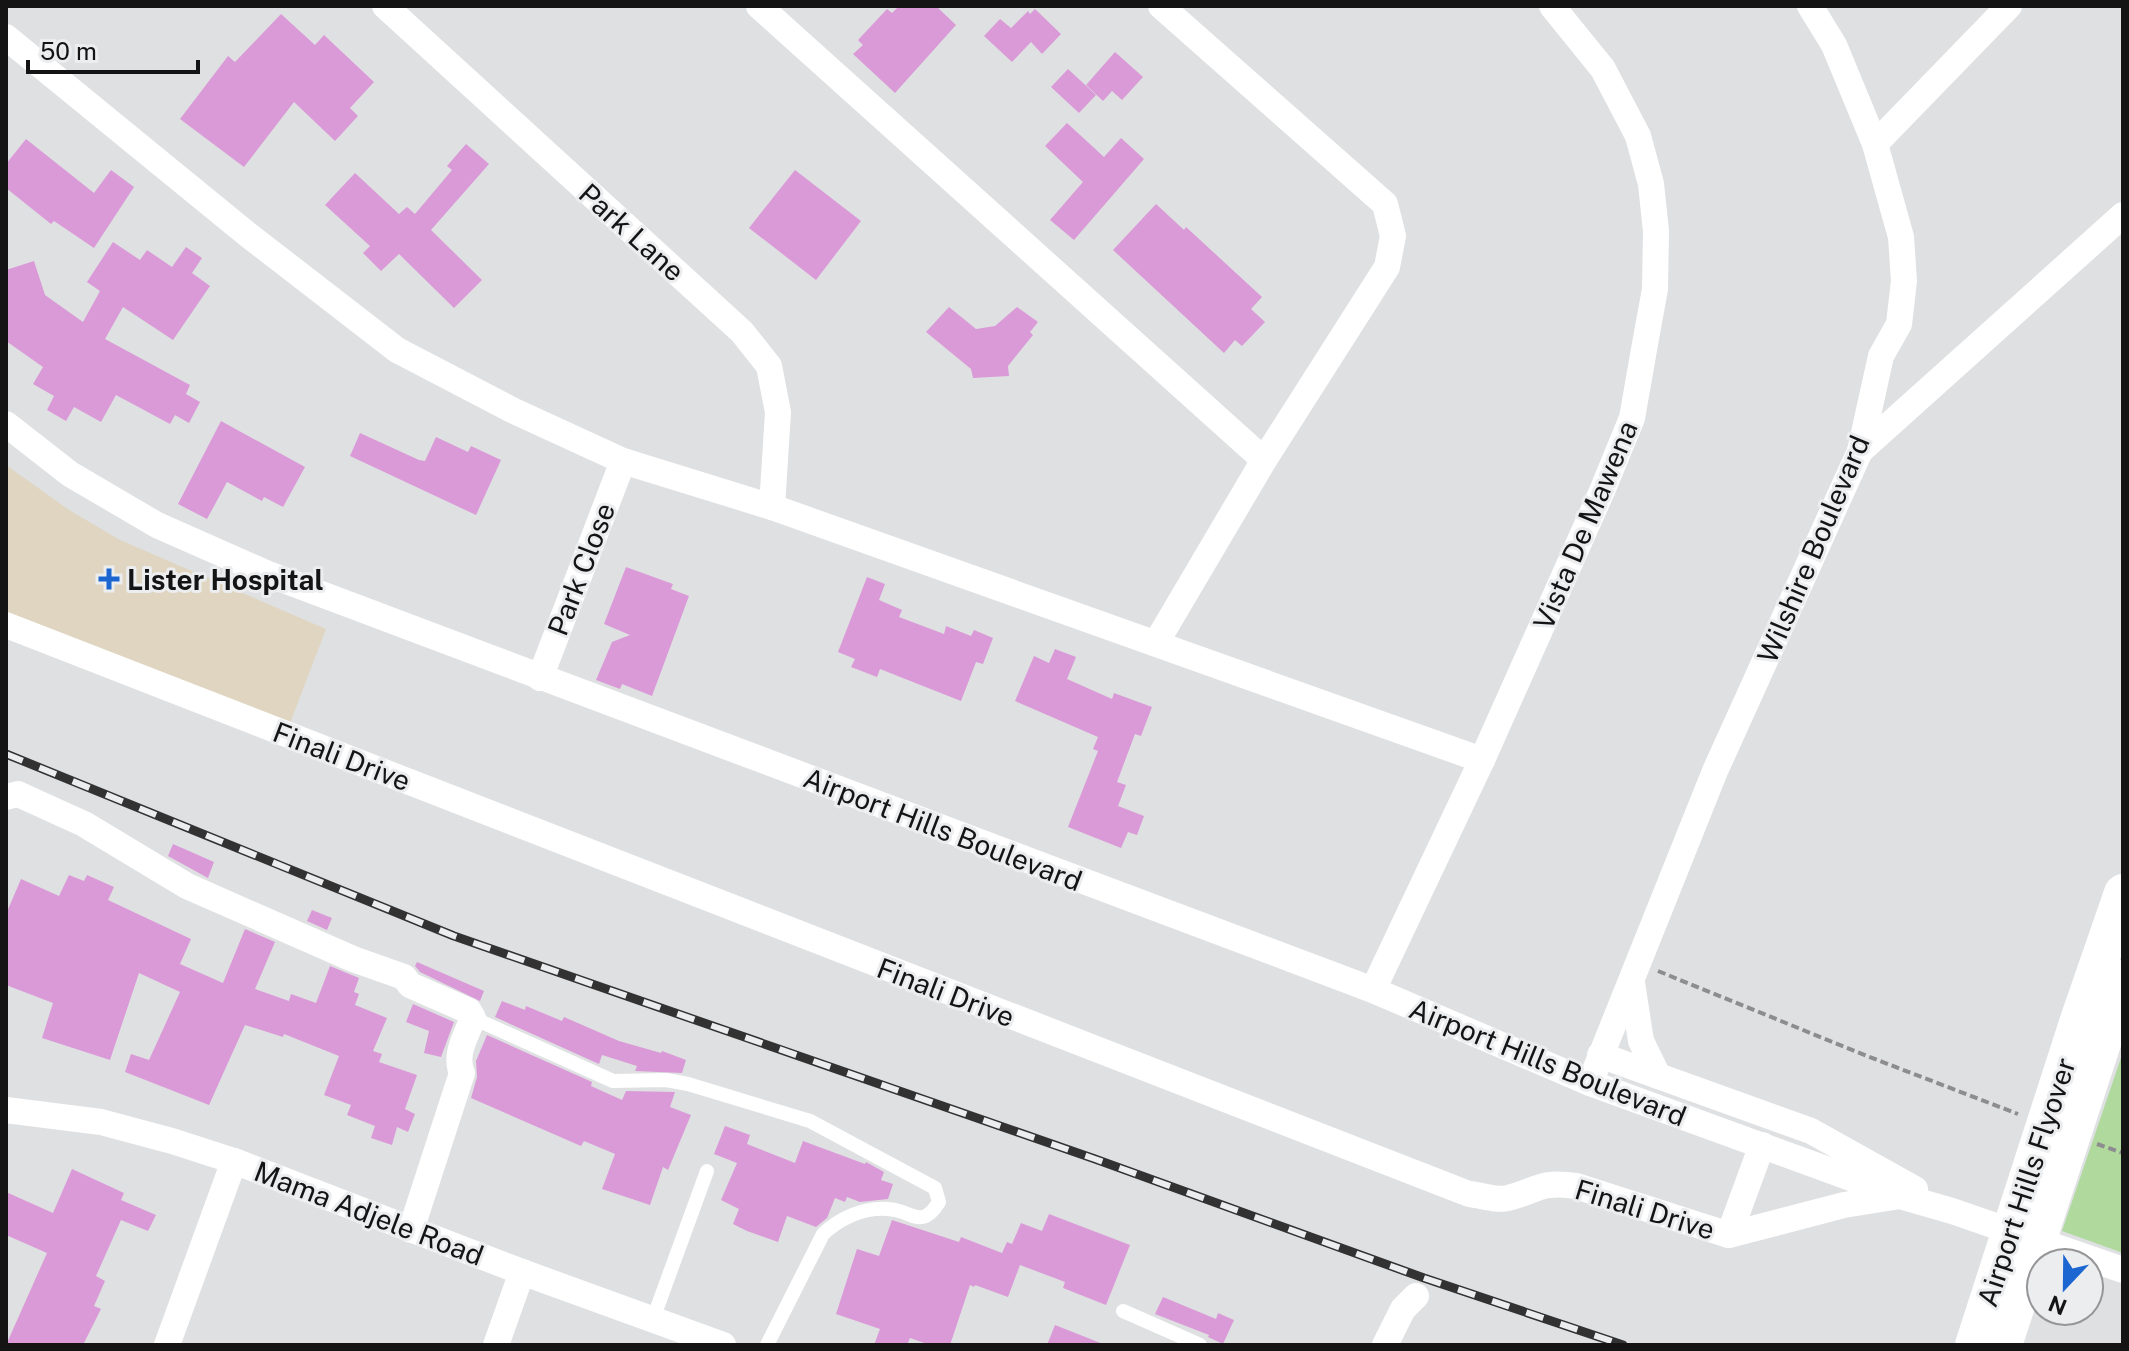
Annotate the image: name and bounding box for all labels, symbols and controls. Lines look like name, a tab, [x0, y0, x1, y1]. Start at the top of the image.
scale bar	[28, 24, 198, 74]
text: 50 m	[40, 37, 97, 65]
street label: Park Lane	[573, 176, 691, 288]
street label: Vista De Mawena	[1526, 416, 1644, 634]
street label: Wilshire Boulevard	[1750, 430, 1876, 668]
street label: Park Close	[541, 498, 621, 640]
place label: Lister Hospital	[127, 563, 324, 596]
marker: Lister Hospital	[98, 568, 120, 590]
street label: Finali Drive	[269, 715, 415, 797]
street label: Airport Hills Boulevard	[799, 761, 1087, 897]
street label: Finali Drive	[873, 951, 1019, 1033]
street label: Airport Hills Boulevard	[1405, 991, 1691, 1133]
street label: Airport Hills Flyover	[1970, 1053, 2082, 1311]
street label: Mama Adjele Road	[250, 1154, 488, 1272]
street label: Finali Drive	[1571, 1172, 1719, 1246]
north arrow	[2025, 1247, 2105, 1327]
text: N	[2045, 1290, 2070, 1321]

